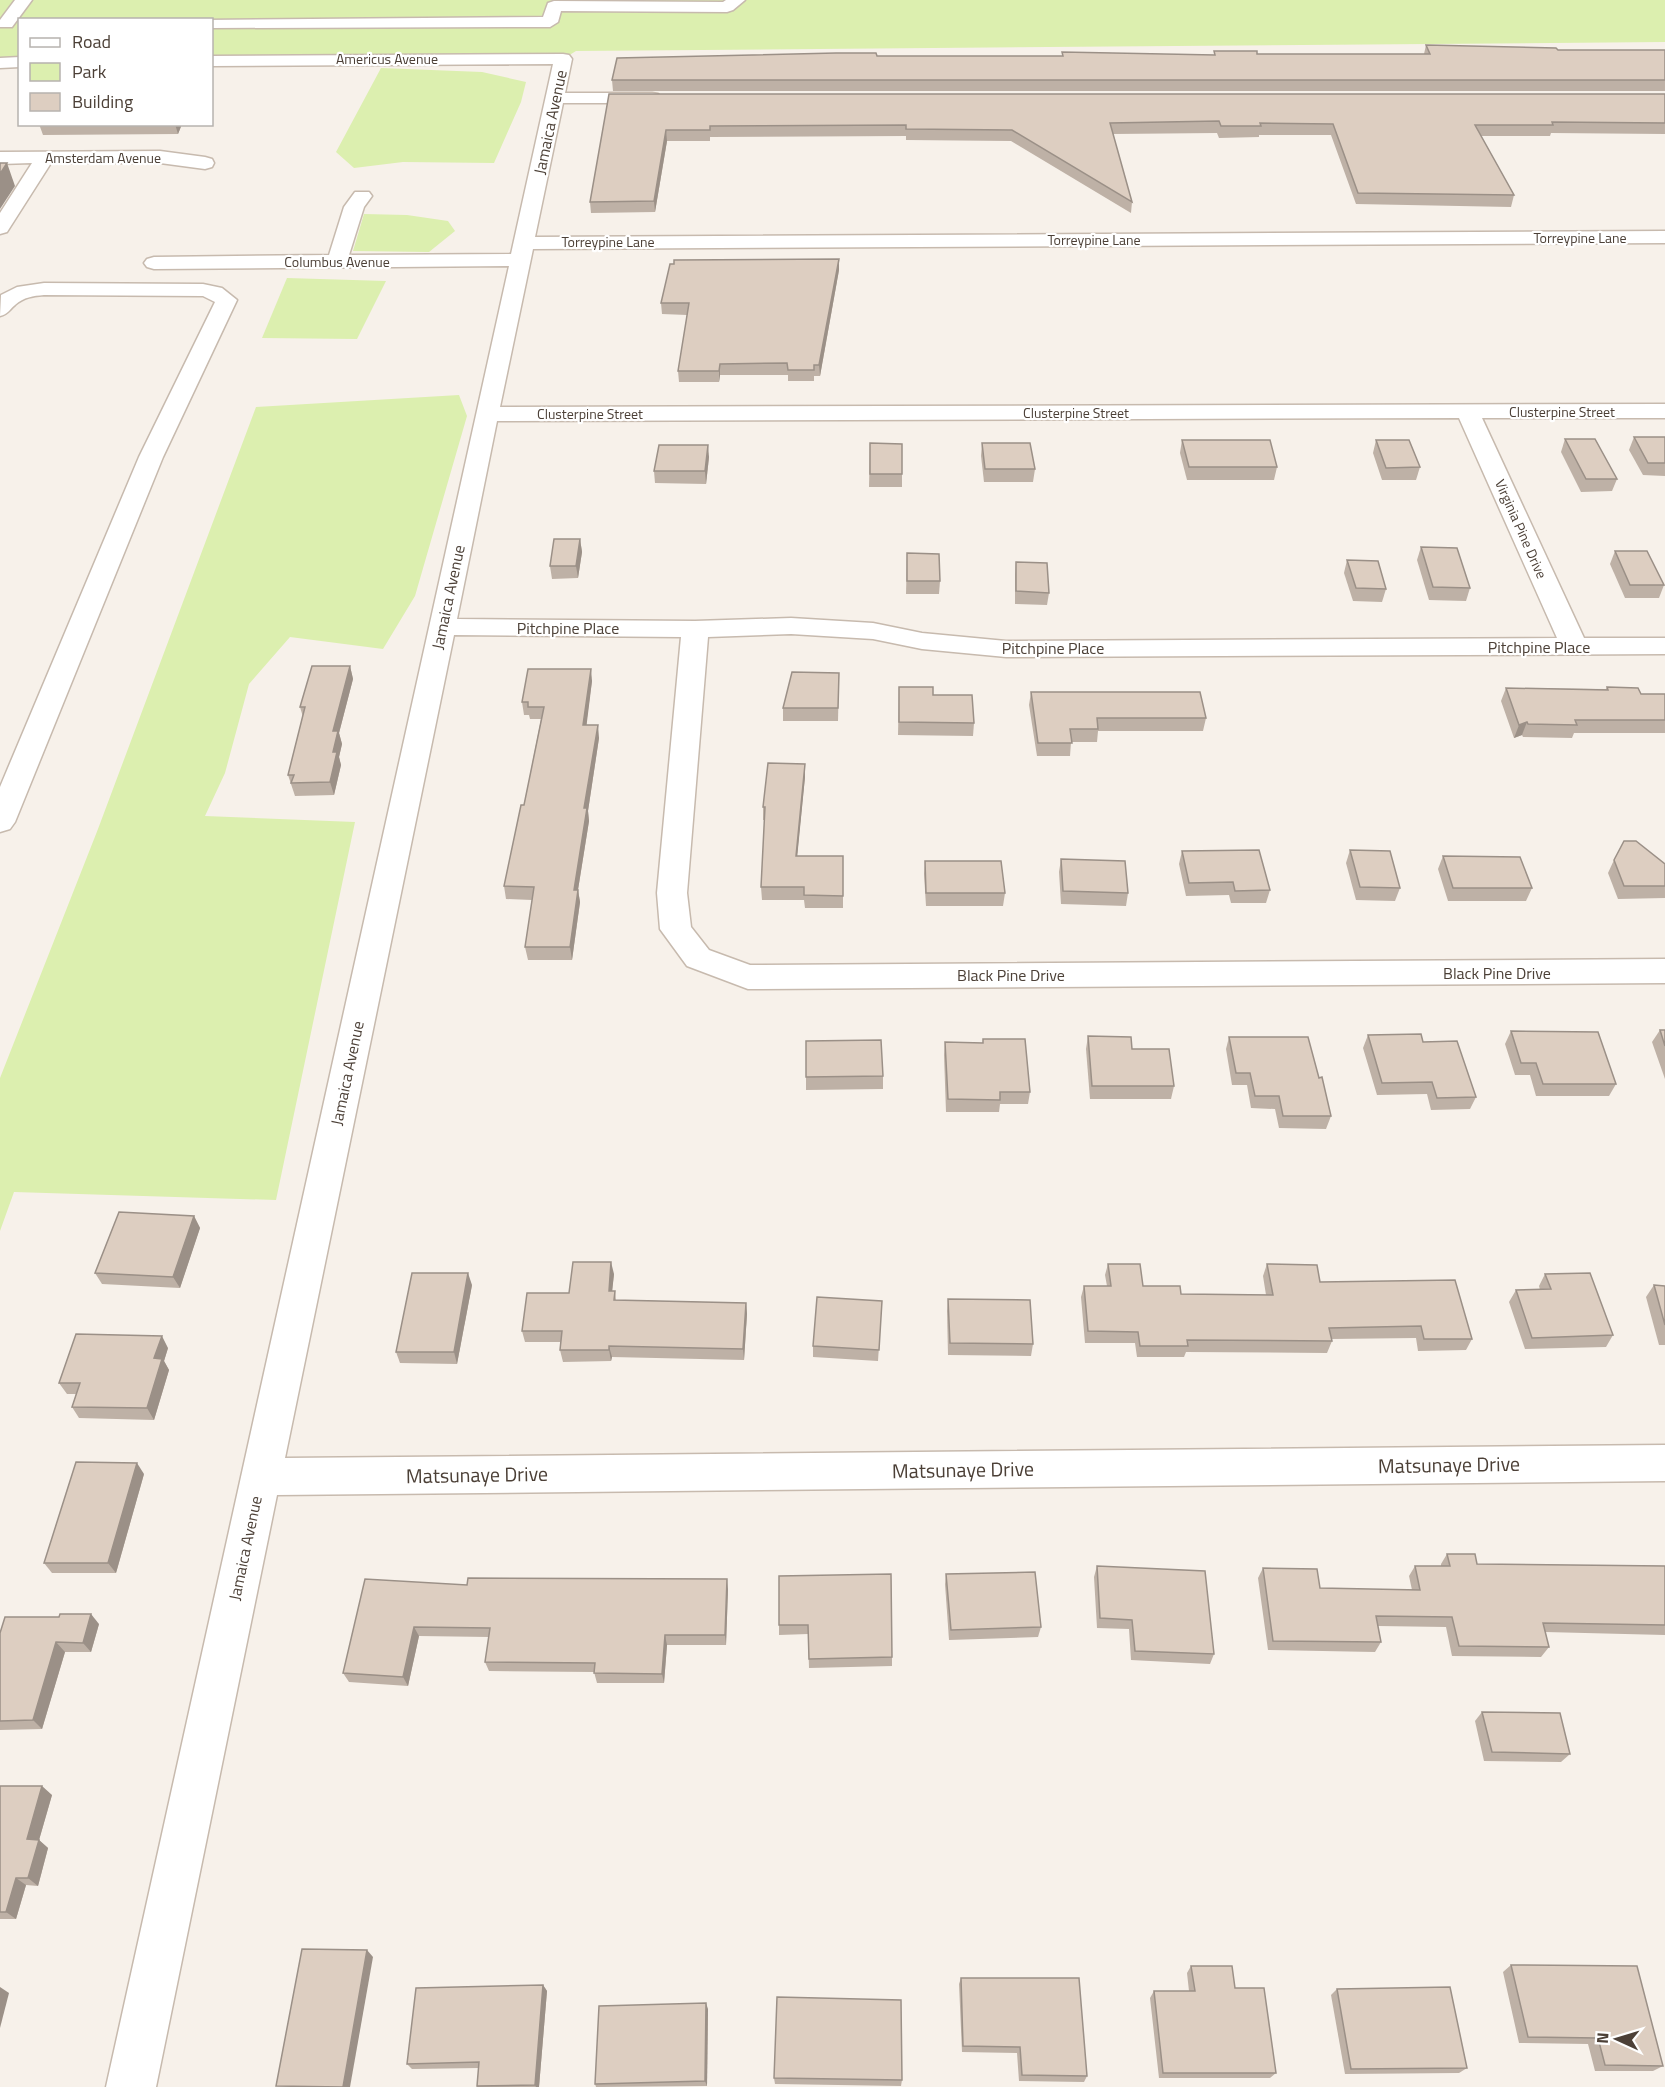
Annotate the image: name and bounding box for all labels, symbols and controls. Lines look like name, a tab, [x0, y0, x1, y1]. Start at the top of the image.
legend	[18, 18, 213, 126]
text: Road	[72, 28, 111, 55]
street label: Americus Avenue	[336, 48, 438, 69]
text: Park	[72, 58, 107, 85]
street label: Jamaica Avenue	[527, 68, 573, 176]
text: Building	[72, 88, 133, 115]
street label: Amsterdam Avenue	[45, 147, 161, 168]
street label: Torreypine Lane	[1533, 227, 1627, 248]
street label: Torreypine Lane	[1047, 229, 1141, 250]
street label: Torreypine Lane	[561, 231, 655, 252]
street label: Columbus Avenue	[284, 251, 390, 272]
street label: Clusterpine Street	[1509, 401, 1615, 422]
street label: Clusterpine Street	[1023, 402, 1129, 423]
street label: Clusterpine Street	[537, 403, 643, 424]
street label: Virginia Pine Drive	[1490, 476, 1553, 582]
street label: Jamaica Avenue	[425, 543, 471, 651]
street label: Pitchpine Place	[517, 616, 619, 640]
street label: Pitchpine Place	[1488, 635, 1590, 659]
street label: Pitchpine Place	[1002, 636, 1104, 660]
street label: Black Pine Drive	[1443, 961, 1551, 985]
street label: Black Pine Drive	[957, 963, 1065, 987]
street label: Jamaica Avenue	[324, 1019, 370, 1127]
street label: Matsunaye Drive	[1378, 1448, 1520, 1481]
street label: Matsunaye Drive	[892, 1453, 1034, 1486]
street label: Matsunaye Drive	[406, 1458, 548, 1491]
street label: Jamaica Avenue	[222, 1494, 268, 1602]
north arrow	[1587, 2009, 1647, 2069]
text: N	[1590, 2032, 1614, 2044]

